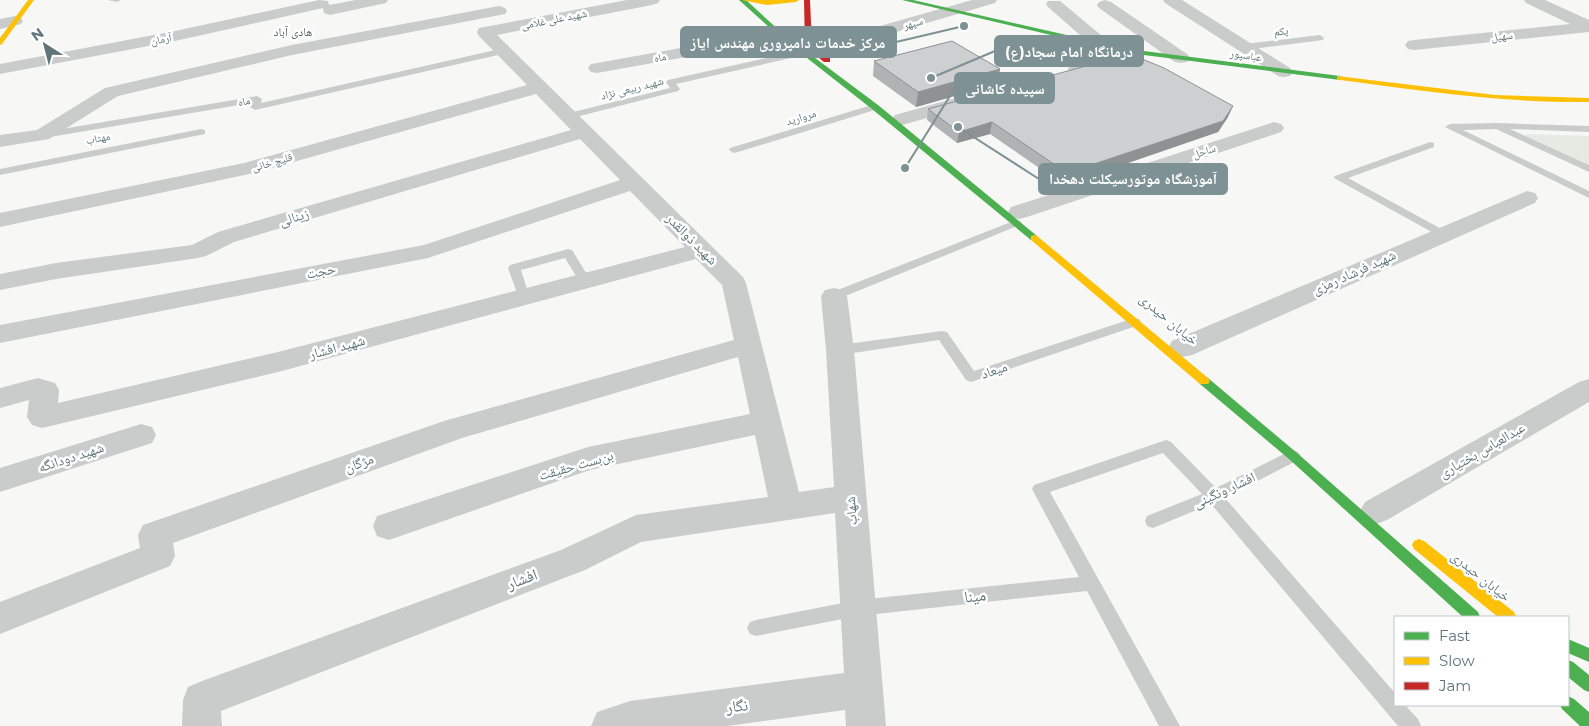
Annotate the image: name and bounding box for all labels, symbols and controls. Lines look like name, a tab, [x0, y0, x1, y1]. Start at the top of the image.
street label: شهید علی غلامی	[520, 6, 588, 32]
street label: سپهر	[901, 14, 924, 33]
north arrow	[20, 20, 70, 70]
street label: یکم	[1273, 23, 1290, 40]
text: N	[27, 24, 47, 45]
district label: هادی آباد	[274, 24, 312, 39]
callout: مرکز خدمات دامپروری مهندس ایاز	[681, 27, 896, 57]
street label: سهیل	[1490, 28, 1514, 44]
street label: آرمان	[149, 30, 173, 48]
text: مرکز خدمات دامپروری مهندس ایاز	[690, 33, 885, 52]
callout: درمانگاه امام سجاد(ع)	[995, 36, 1143, 66]
text: درمانگاه امام سجاد(ع)	[1005, 42, 1133, 62]
street label: عباسپور	[1228, 46, 1263, 64]
street label: ماه	[653, 49, 667, 65]
street label: شهید ربیعی نژاد	[599, 73, 665, 103]
callout: سپیده کاشانی	[955, 73, 1054, 103]
text: سپیده کاشانی	[965, 79, 1045, 98]
street label: ماه	[237, 93, 251, 109]
street label: مروارید	[784, 106, 818, 128]
street label: مهتاب	[85, 129, 111, 147]
street label: ساحل	[1191, 141, 1217, 161]
street label: قلیچ خانی	[250, 149, 294, 174]
callout: آموزشگاه موتورسیکلت دهخدا	[1039, 164, 1227, 194]
text: آموزشگاه موتورسیکلت دهخدا	[1049, 169, 1218, 188]
street label: زینالی	[277, 204, 311, 230]
street label: شهید ذوالقدر	[662, 209, 722, 269]
street label: شهید فرشاد رمزی	[1309, 246, 1399, 298]
street label: حجت	[305, 259, 337, 283]
street label: خیابان حیدری	[1136, 289, 1202, 349]
street label: شهید افشار	[306, 331, 367, 363]
street label: میعاد	[979, 357, 1009, 383]
street label: عبدالعباس بختیاری	[1436, 418, 1528, 482]
street label: شهید دودانگه	[36, 438, 106, 476]
street label: بن‌بست حقیقت	[537, 446, 615, 484]
street label: مژگان	[342, 449, 376, 477]
street label: افشار ونگینی	[1190, 468, 1258, 512]
street label: شهاب	[841, 496, 861, 526]
street label: خیابان حیدری	[1448, 547, 1514, 606]
street label: افشار	[503, 565, 540, 594]
street label: مینا	[963, 585, 987, 607]
legend	[1394, 616, 1569, 706]
text: Fast	[1439, 626, 1470, 645]
text: Slow	[1439, 651, 1475, 670]
text: Jam	[1438, 676, 1471, 695]
street label: نگار	[724, 695, 749, 717]

